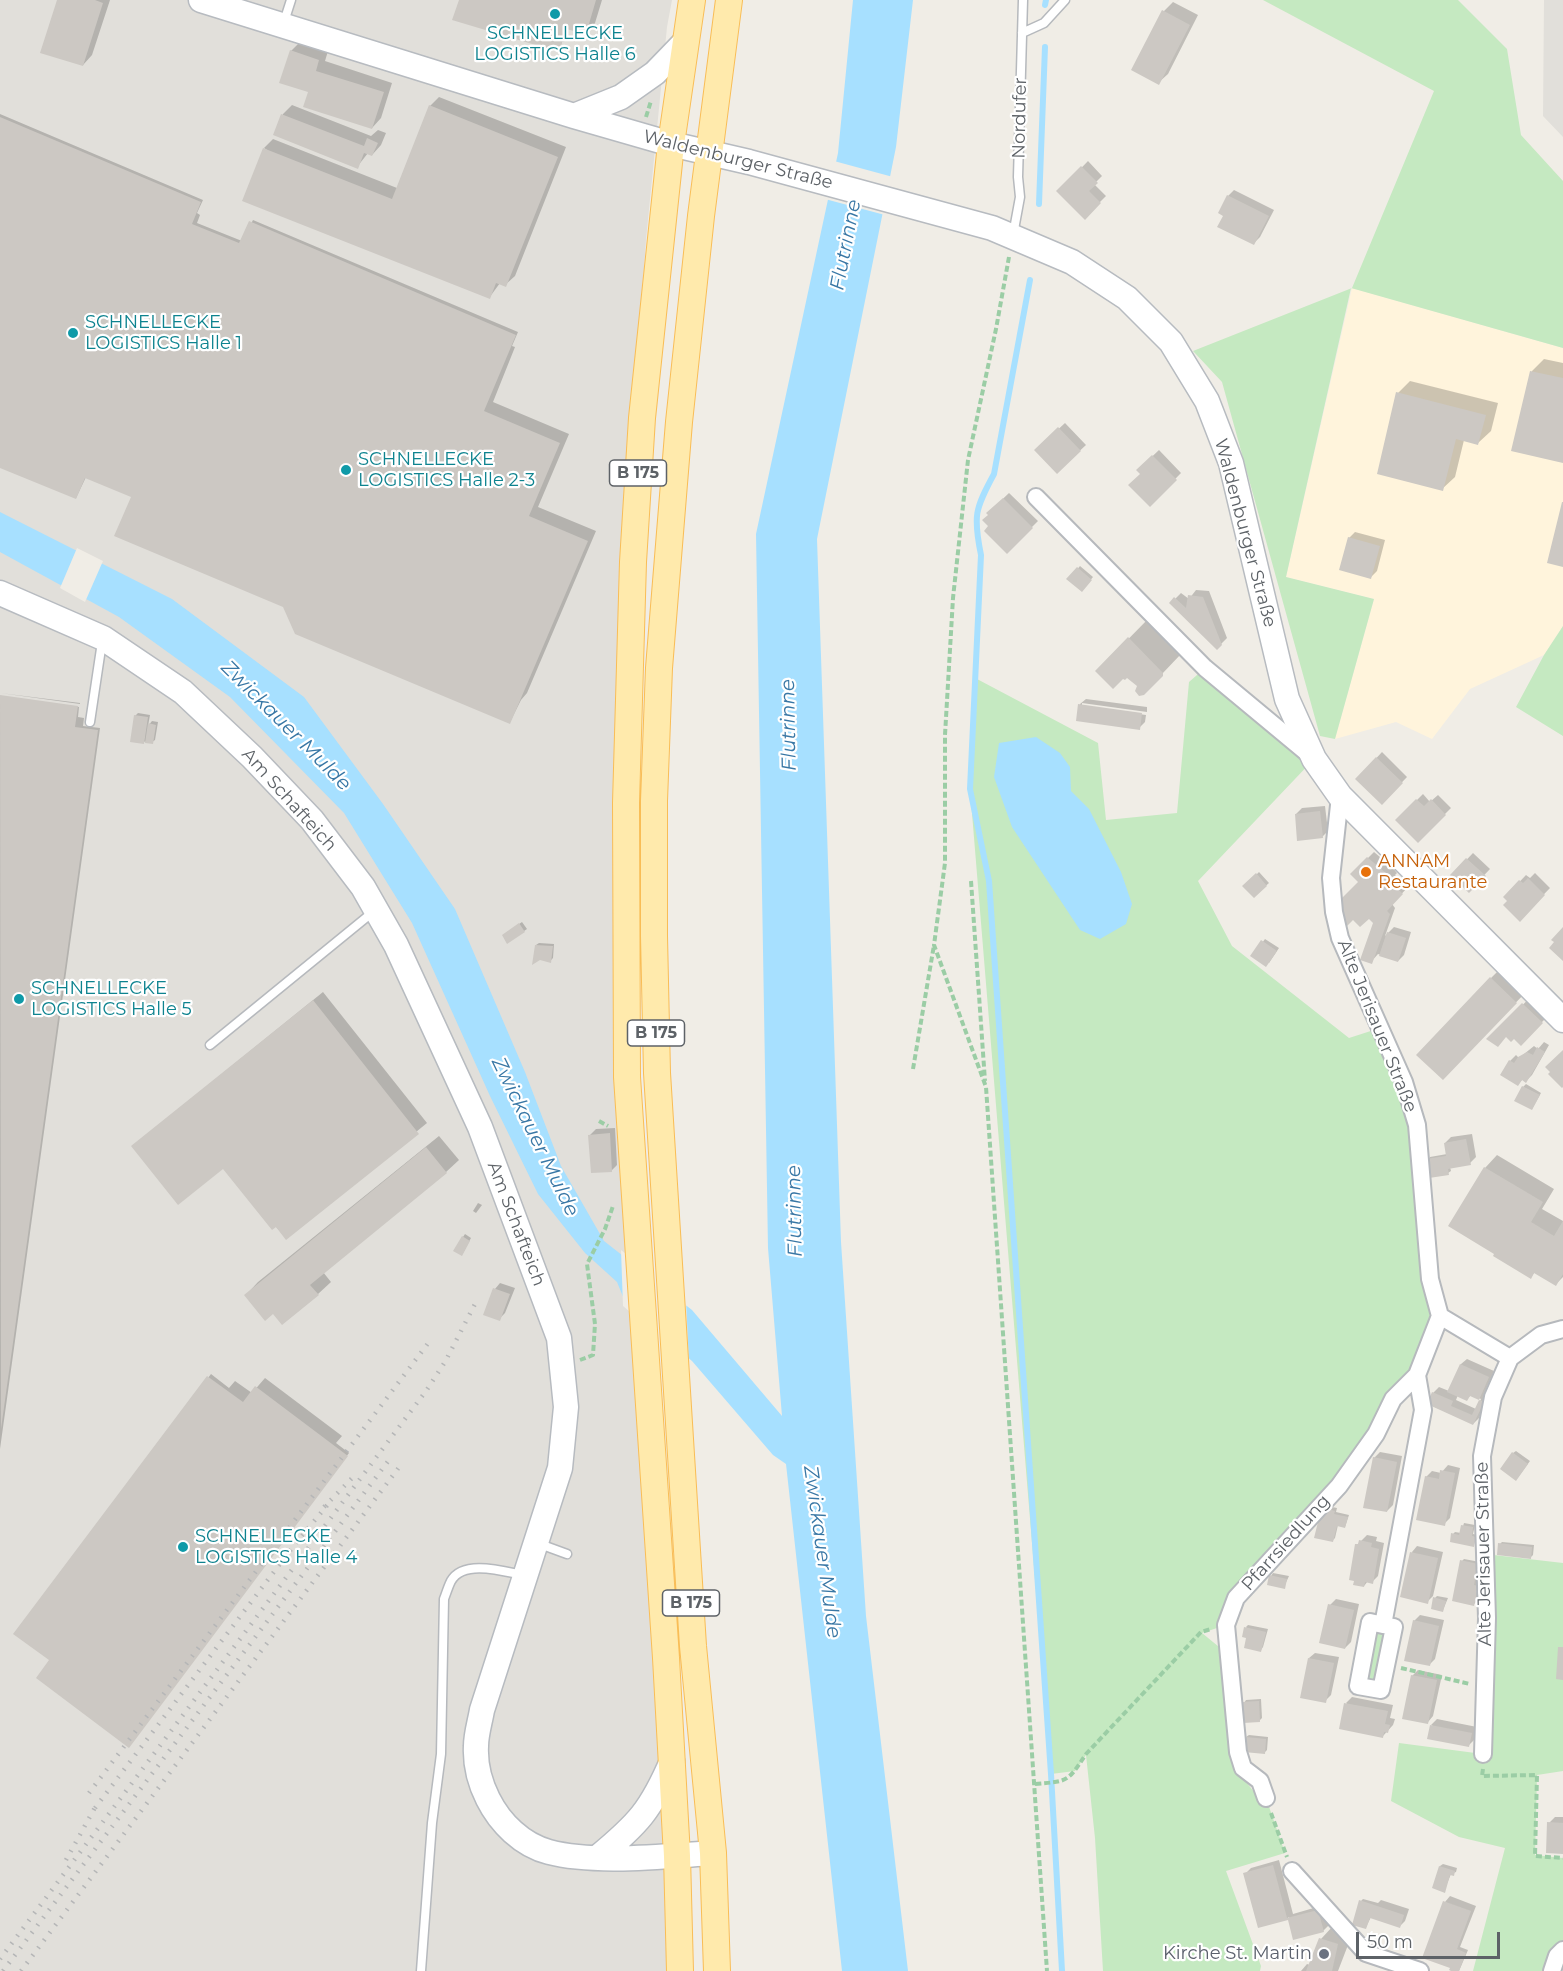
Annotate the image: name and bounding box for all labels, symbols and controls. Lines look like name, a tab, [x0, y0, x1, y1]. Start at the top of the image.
marker: SCHNELLECKE LOGISTICS Halle 6	[548, 7, 562, 21]
place label: SCHNELLECKE LOGISTICS Halle 6	[474, 23, 636, 66]
street label: Nordufer	[1008, 77, 1032, 159]
street label: Waldenburger Straße	[641, 126, 835, 194]
water label: Flutrinne	[825, 198, 867, 292]
place label: SCHNELLECKE LOGISTICS Halle 1	[85, 312, 242, 354]
marker: SCHNELLECKE LOGISTICS Halle 1	[66, 326, 80, 340]
street label: Waldenburger Straße	[1209, 436, 1281, 630]
place label: SCHNELLECKE LOGISTICS Halle 2-3	[358, 449, 535, 492]
road number: B 175	[610, 460, 666, 486]
marker: SCHNELLECKE LOGISTICS Halle 2-3	[339, 463, 353, 477]
water label: Zwickauer Mulde	[216, 656, 356, 796]
water label: Flutrinne	[776, 679, 802, 771]
street label: Am Schafteich	[237, 744, 341, 856]
place label: ANNAM Restaurante	[1378, 851, 1487, 894]
marker: ANNAM Restaurante	[1359, 865, 1373, 879]
street label: Alte Jerisauer Straße	[1332, 936, 1422, 1116]
place label: SCHNELLECKE LOGISTICS Halle 5	[31, 978, 192, 1020]
marker: SCHNELLECKE LOGISTICS Halle 5	[12, 992, 26, 1006]
road number: B 175	[628, 1020, 684, 1046]
water label: Zwickauer Mulde	[486, 1053, 584, 1221]
street label: Am Schafteich	[482, 1159, 550, 1289]
water label: Flutrinne	[782, 1165, 808, 1257]
street label: Alte Jerisauer Straße	[1472, 1462, 1496, 1646]
water label: Zwickauer Mulde	[798, 1464, 846, 1640]
street label: Pfarrsiedlung	[1237, 1490, 1335, 1596]
place label: SCHNELLECKE LOGISTICS Halle 4	[195, 1526, 357, 1568]
marker: SCHNELLECKE LOGISTICS Halle 4	[176, 1540, 190, 1554]
road number: B 175	[662, 1590, 720, 1616]
scale bar	[1359, 1920, 1503, 1958]
text: 50 m	[1367, 1931, 1413, 1953]
place label: Kirche St. Martin	[1163, 1943, 1312, 1965]
marker: Kirche St. Martin	[1317, 1947, 1331, 1961]

